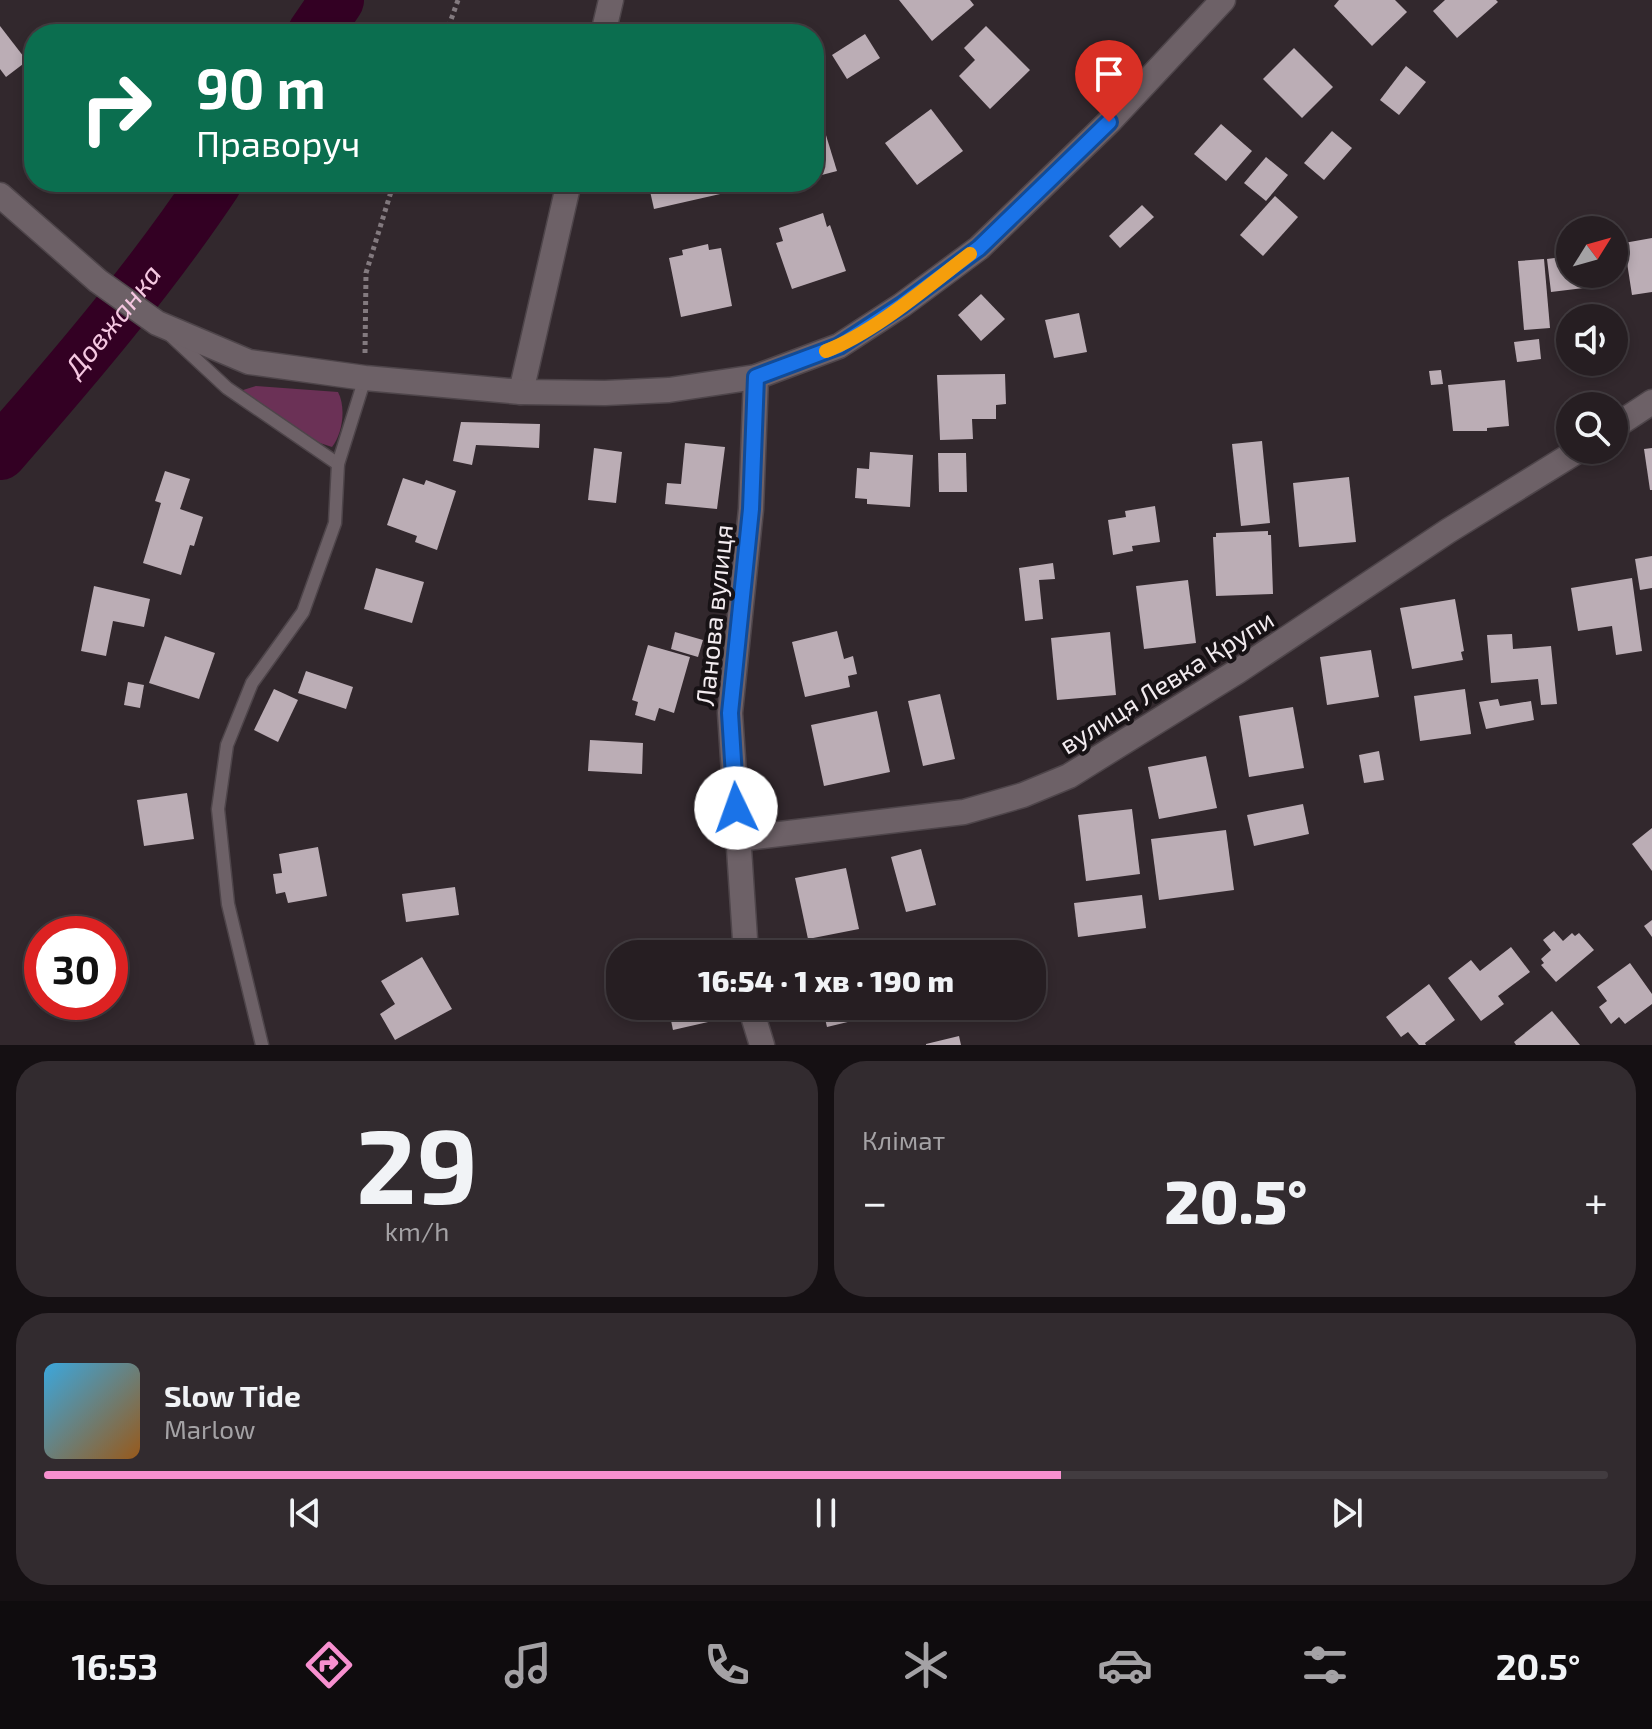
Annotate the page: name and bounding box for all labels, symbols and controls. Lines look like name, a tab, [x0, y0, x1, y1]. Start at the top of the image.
pin	[1075, 40, 1143, 122]
icon: arrive	[1087, 52, 1131, 96]
text: 90 m	[196, 53, 326, 120]
icon: right	[64, 56, 168, 160]
text: Праворуч	[196, 121, 361, 164]
north arrow	[1556, 216, 1628, 288]
map controls	[1556, 216, 1628, 464]
water label: Довжанка	[55, 257, 168, 385]
button: sound	[1556, 304, 1628, 376]
button: search	[1556, 392, 1628, 464]
street label: Ланова вулиця	[688, 523, 739, 707]
street label: вулиця Левка Крупи	[1053, 603, 1279, 760]
position arrow	[694, 766, 778, 850]
speed limit sign: 30	[24, 916, 128, 1020]
text: 16:54 · 1 хв · 190 m	[698, 962, 954, 998]
text: 29	[356, 1100, 478, 1225]
text: Клімат	[862, 1124, 945, 1155]
text: 20.5°	[1164, 1164, 1307, 1236]
text: −	[862, 1174, 888, 1227]
text: +	[1584, 1174, 1608, 1227]
text: km/h	[385, 1215, 449, 1246]
text: Slow Tide	[164, 1377, 301, 1413]
text: Marlow	[164, 1413, 255, 1444]
icon: previous	[283, 1491, 327, 1535]
icon: pause	[804, 1491, 848, 1535]
icon: next	[1325, 1491, 1369, 1535]
icon: directions	[301, 1637, 357, 1693]
icon: music	[500, 1637, 556, 1693]
icon: phone	[699, 1637, 755, 1693]
icon: climate	[898, 1637, 954, 1693]
icon: car	[1097, 1637, 1153, 1693]
icon: filters	[1297, 1637, 1353, 1693]
text: 16:53	[72, 1644, 158, 1687]
text: 20.5°	[1496, 1644, 1580, 1687]

